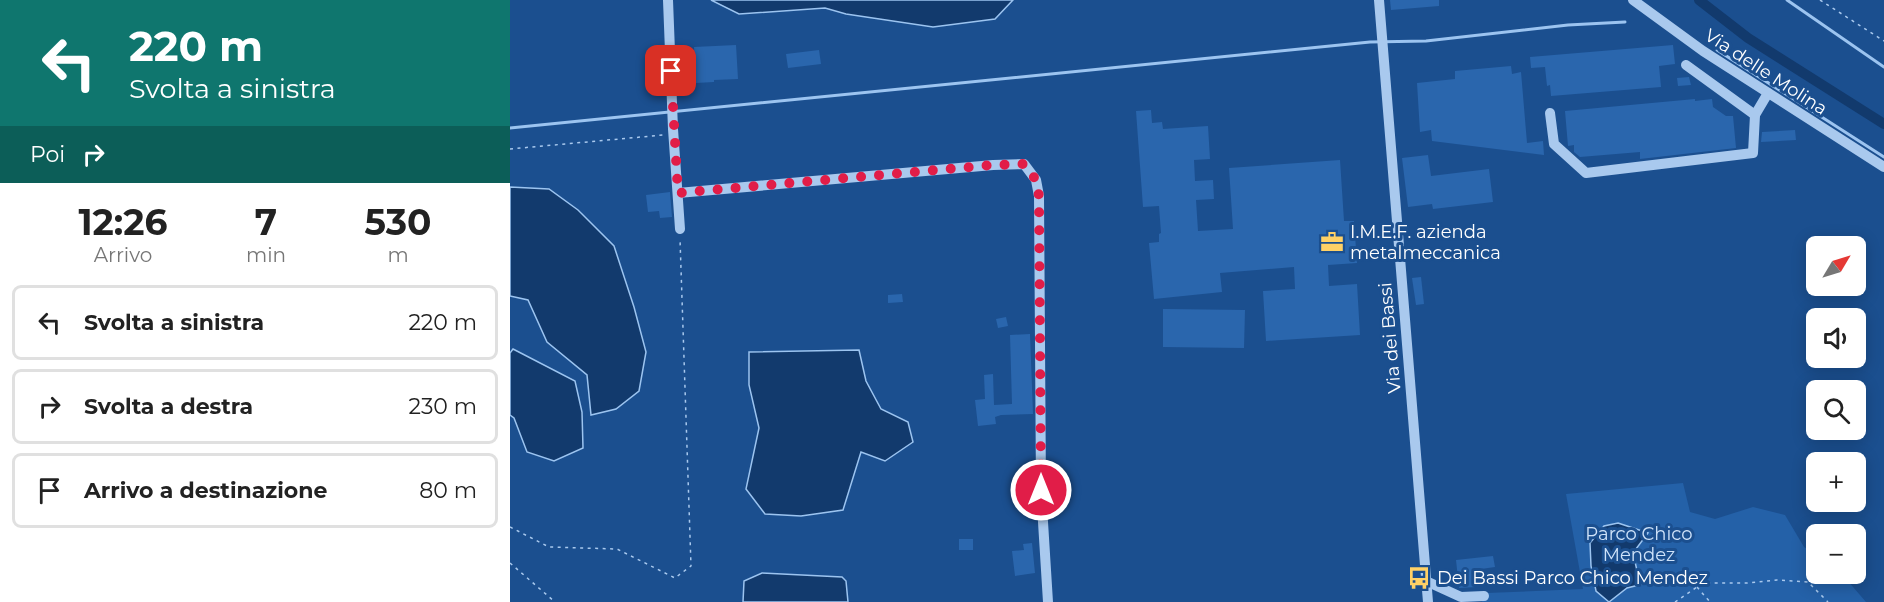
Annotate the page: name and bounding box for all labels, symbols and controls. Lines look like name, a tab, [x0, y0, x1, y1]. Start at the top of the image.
text: 220 m	[129, 20, 263, 72]
icon: left	[30, 24, 108, 102]
street label: Via delle Molina	[1701, 24, 1831, 120]
pin	[645, 45, 696, 96]
icon: arrive	[654, 54, 687, 87]
text: Svolta a sinistra	[129, 72, 336, 105]
icon: right	[77, 138, 110, 171]
text: Poi	[30, 141, 65, 168]
text: 12:26	[78, 200, 167, 244]
text: 7	[255, 200, 277, 244]
text: 530	[365, 200, 432, 244]
place label: I.M.E.F. azienda metalmeccanica	[1350, 221, 1501, 264]
office icon: I.M.E.F. azienda metalmeccanica	[1319, 229, 1345, 255]
north arrow	[1806, 236, 1866, 296]
map controls	[1806, 236, 1866, 584]
text: Arrivo	[94, 243, 152, 267]
text: min	[246, 243, 286, 267]
text: m	[387, 243, 409, 267]
street label: Via dei Bassi	[1374, 281, 1406, 395]
icon: left	[33, 306, 66, 339]
button: sound	[1806, 308, 1866, 368]
text: Svolta a sinistra	[84, 309, 264, 336]
text: 220 m	[408, 309, 477, 336]
button: search	[1806, 380, 1866, 440]
icon: right	[33, 390, 66, 423]
text: Svolta a destra	[84, 393, 253, 420]
text: 230 m	[408, 393, 477, 420]
button: +	[1806, 452, 1866, 512]
position arrow	[1009, 458, 1073, 522]
icon: arrive	[33, 474, 66, 507]
text: Arrivo a destinazione	[84, 477, 327, 504]
text: 80 m	[419, 477, 477, 504]
park label: Parco Chico Mendez	[1585, 523, 1693, 566]
button: −	[1806, 524, 1866, 584]
bus stop icon: Dei Bassi Parco Chico Mendez	[1406, 565, 1432, 591]
place label: Dei Bassi Parco Chico Mendez	[1437, 567, 1708, 589]

